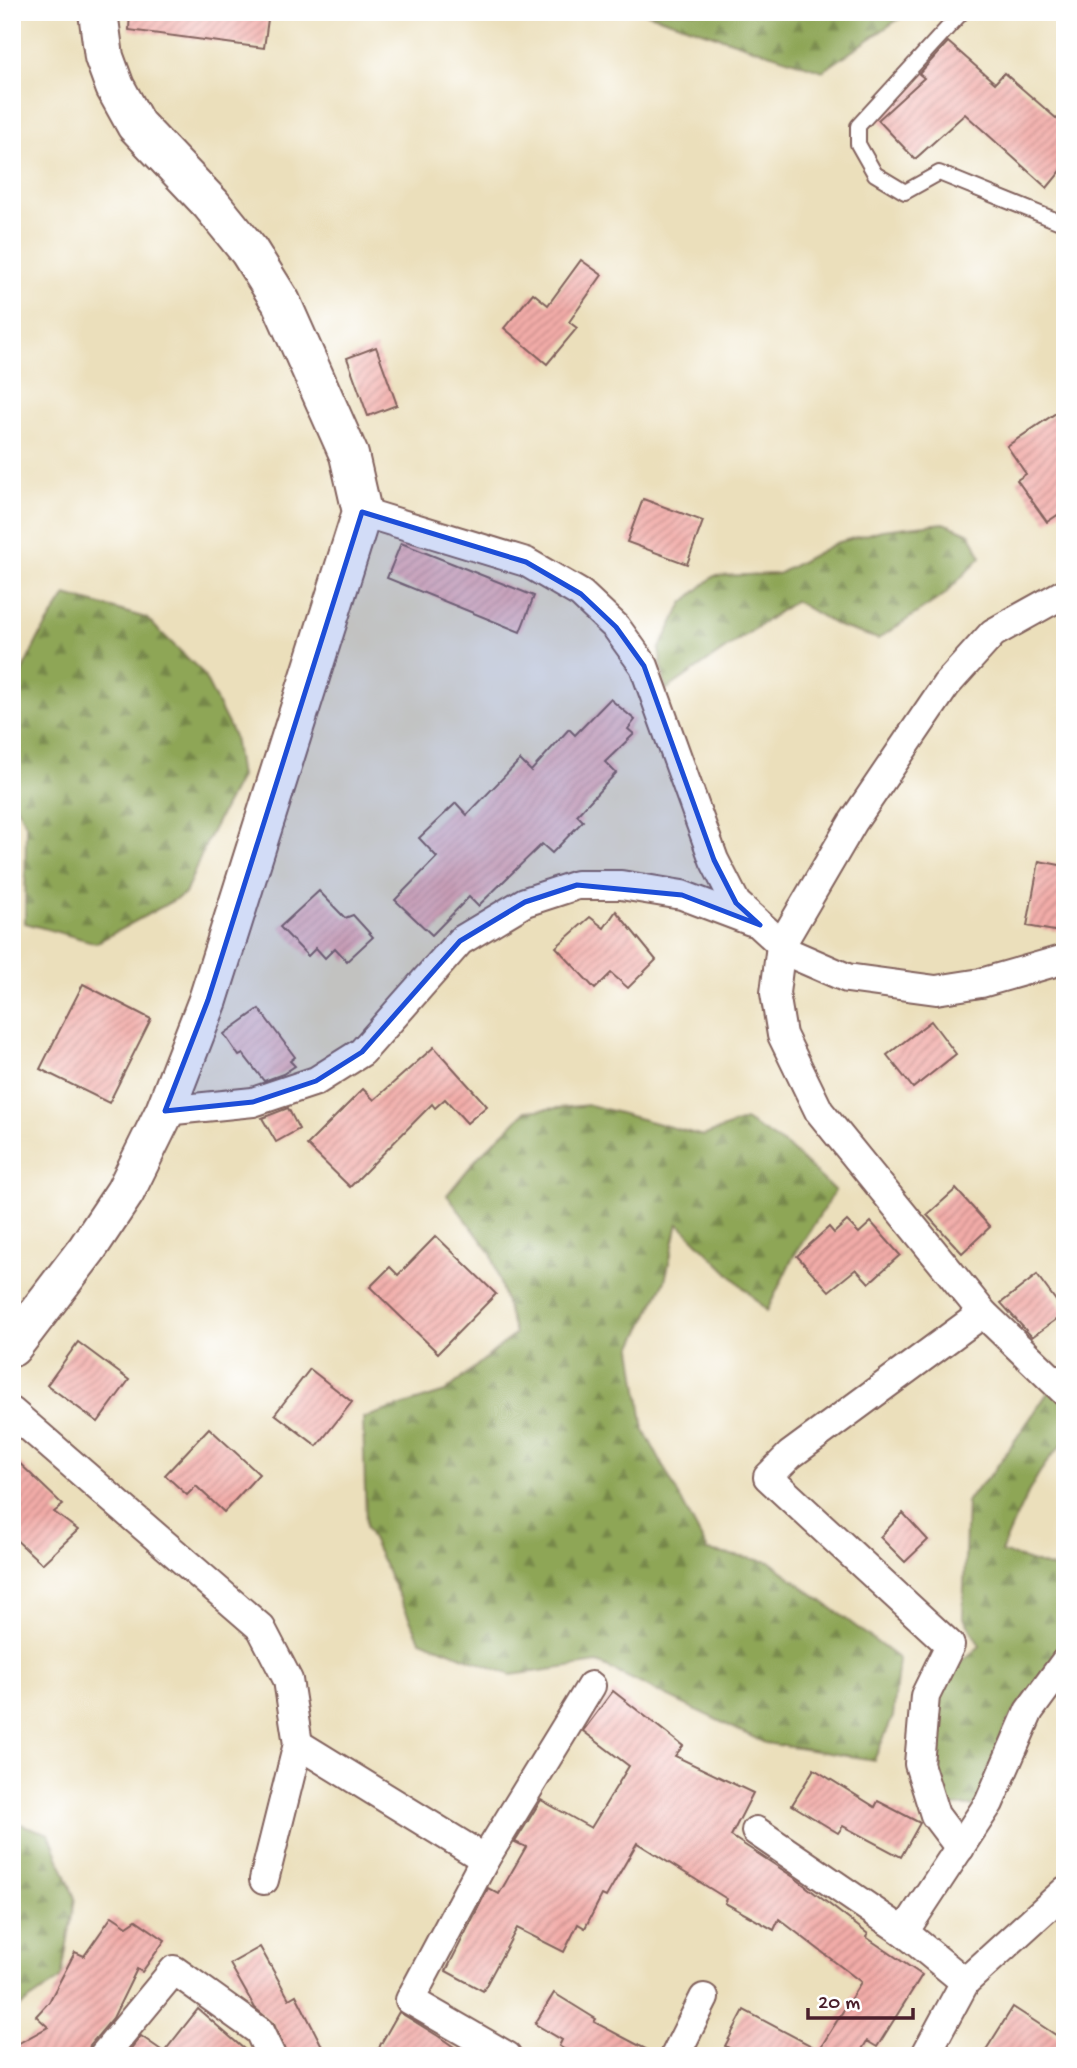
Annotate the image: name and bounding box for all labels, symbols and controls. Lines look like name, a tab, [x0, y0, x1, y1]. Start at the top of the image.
scale bar	[808, 1977, 912, 2021]
text: 20 m	[818, 1992, 860, 2017]

